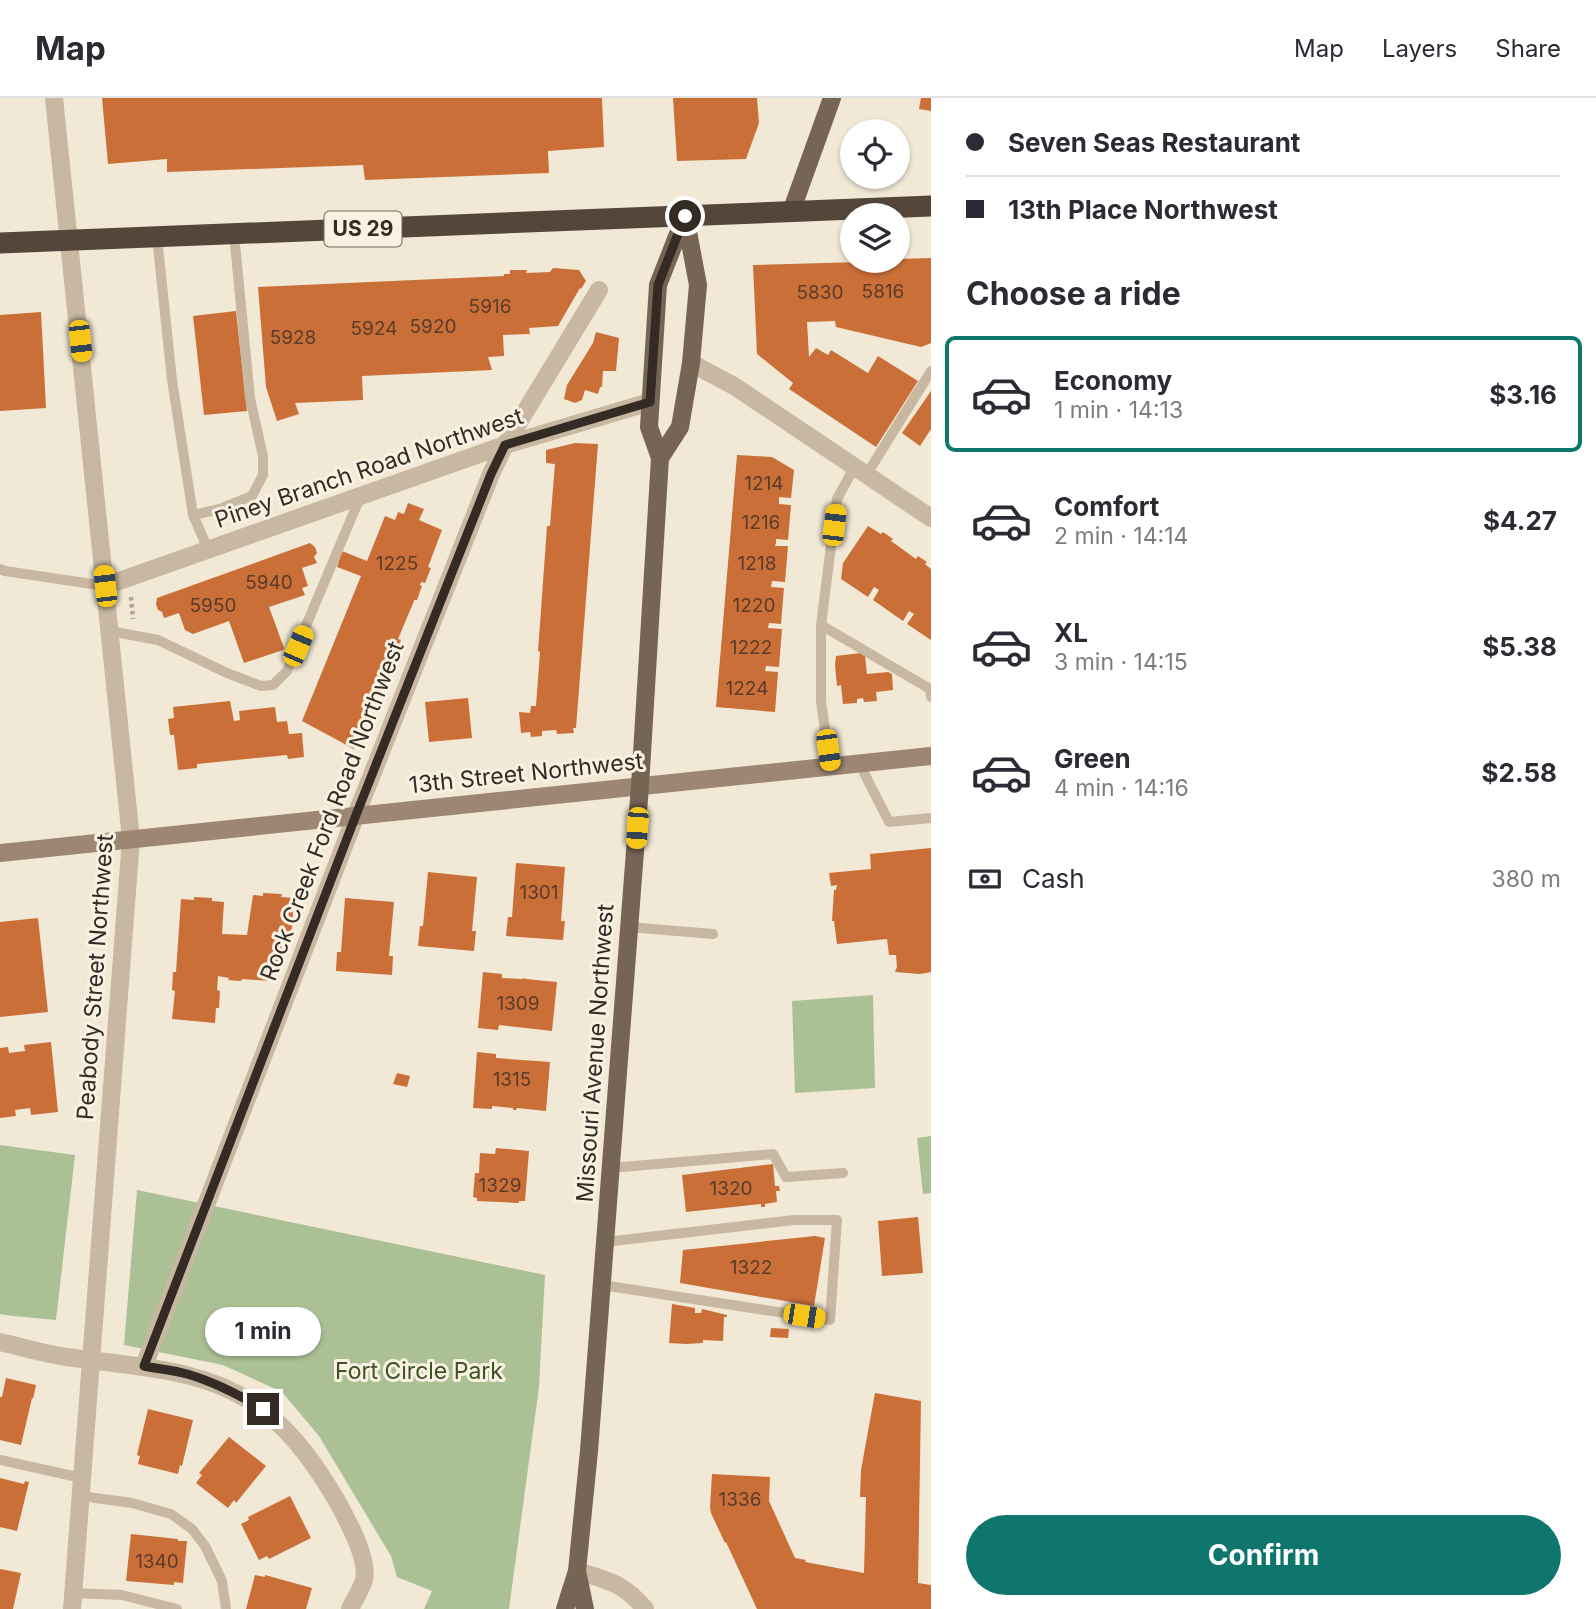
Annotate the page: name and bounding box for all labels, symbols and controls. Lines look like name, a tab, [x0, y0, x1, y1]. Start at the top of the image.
text: Map	[35, 28, 106, 68]
text: Map	[1294, 34, 1344, 63]
text: Layers	[1382, 34, 1457, 63]
text: Share	[1495, 34, 1561, 63]
map controls	[840, 119, 910, 273]
button: locate	[840, 119, 910, 189]
text: Seven Seas Restaurant	[1008, 127, 1300, 158]
text: 13th Place Northwest	[1008, 194, 1278, 225]
route start	[669, 200, 701, 232]
button: layers	[840, 203, 910, 273]
road number: US 29	[324, 212, 402, 246]
text: Choose a ride	[966, 274, 1181, 313]
house number: 5816	[862, 280, 904, 303]
house number: 5830	[796, 281, 844, 304]
house number: 5916	[469, 295, 511, 318]
house number: 5920	[410, 315, 456, 338]
house number: 5924	[351, 317, 397, 340]
car	[68, 319, 93, 363]
house number: 5928	[270, 326, 316, 349]
icon: car	[970, 363, 1033, 426]
text: Economy	[1054, 365, 1172, 396]
text: $3.16	[1489, 379, 1557, 410]
text: 1 min · 14:13	[1054, 396, 1183, 424]
street label: Piney Branch Road Northwest	[211, 402, 527, 534]
house number: 1214	[744, 472, 784, 495]
icon: car	[970, 489, 1033, 552]
text: Comfort	[1054, 491, 1159, 522]
car	[822, 503, 847, 547]
text: $4.27	[1483, 505, 1557, 536]
house number: 1216	[742, 511, 780, 534]
text: 2 min · 14:14	[1054, 522, 1188, 550]
house number: 1225	[376, 552, 418, 575]
house number: 1218	[738, 552, 776, 575]
car	[93, 564, 118, 608]
house number: 5940	[245, 571, 293, 594]
house number: 5950	[190, 594, 236, 617]
house number: 1220	[733, 594, 775, 617]
icon: car	[970, 615, 1033, 678]
text: XL	[1054, 617, 1088, 648]
car	[281, 623, 316, 669]
text: $5.38	[1482, 631, 1557, 662]
house number: 1222	[730, 636, 772, 659]
street label: Rock Creek Ford Road Northwest	[254, 637, 410, 985]
text: 3 min · 14:15	[1054, 648, 1188, 676]
house number: 1224	[726, 677, 768, 700]
car	[815, 728, 842, 772]
icon: car	[970, 741, 1033, 804]
text: Green	[1054, 743, 1131, 774]
street label: 13th Street Northwest	[408, 747, 645, 799]
text: $2.58	[1482, 757, 1557, 788]
text: 4 min · 14:16	[1054, 774, 1189, 802]
car	[626, 806, 649, 850]
street label: Peabody Street Northwest	[71, 833, 119, 1121]
icon: cash	[966, 860, 1004, 898]
text: Cash	[1022, 863, 1085, 894]
text: 380 m	[1491, 865, 1561, 893]
house number: 1301	[519, 881, 559, 904]
street label: Missouri Avenue Northwest	[571, 902, 619, 1203]
house number: 1309	[496, 992, 540, 1015]
house number: 1315	[493, 1068, 531, 1091]
house number: 1329	[479, 1174, 521, 1197]
house number: 1320	[709, 1177, 753, 1200]
house number: 1322	[730, 1256, 772, 1279]
car	[782, 1302, 827, 1330]
callout: 1 min	[205, 1308, 321, 1356]
text: 1 min	[235, 1317, 291, 1345]
park label: Fort Circle Park	[335, 1357, 503, 1385]
route end	[247, 1393, 279, 1425]
house number: 1336	[719, 1488, 761, 1511]
button: Confirm	[966, 1515, 1561, 1595]
house number: 1340	[135, 1550, 179, 1573]

